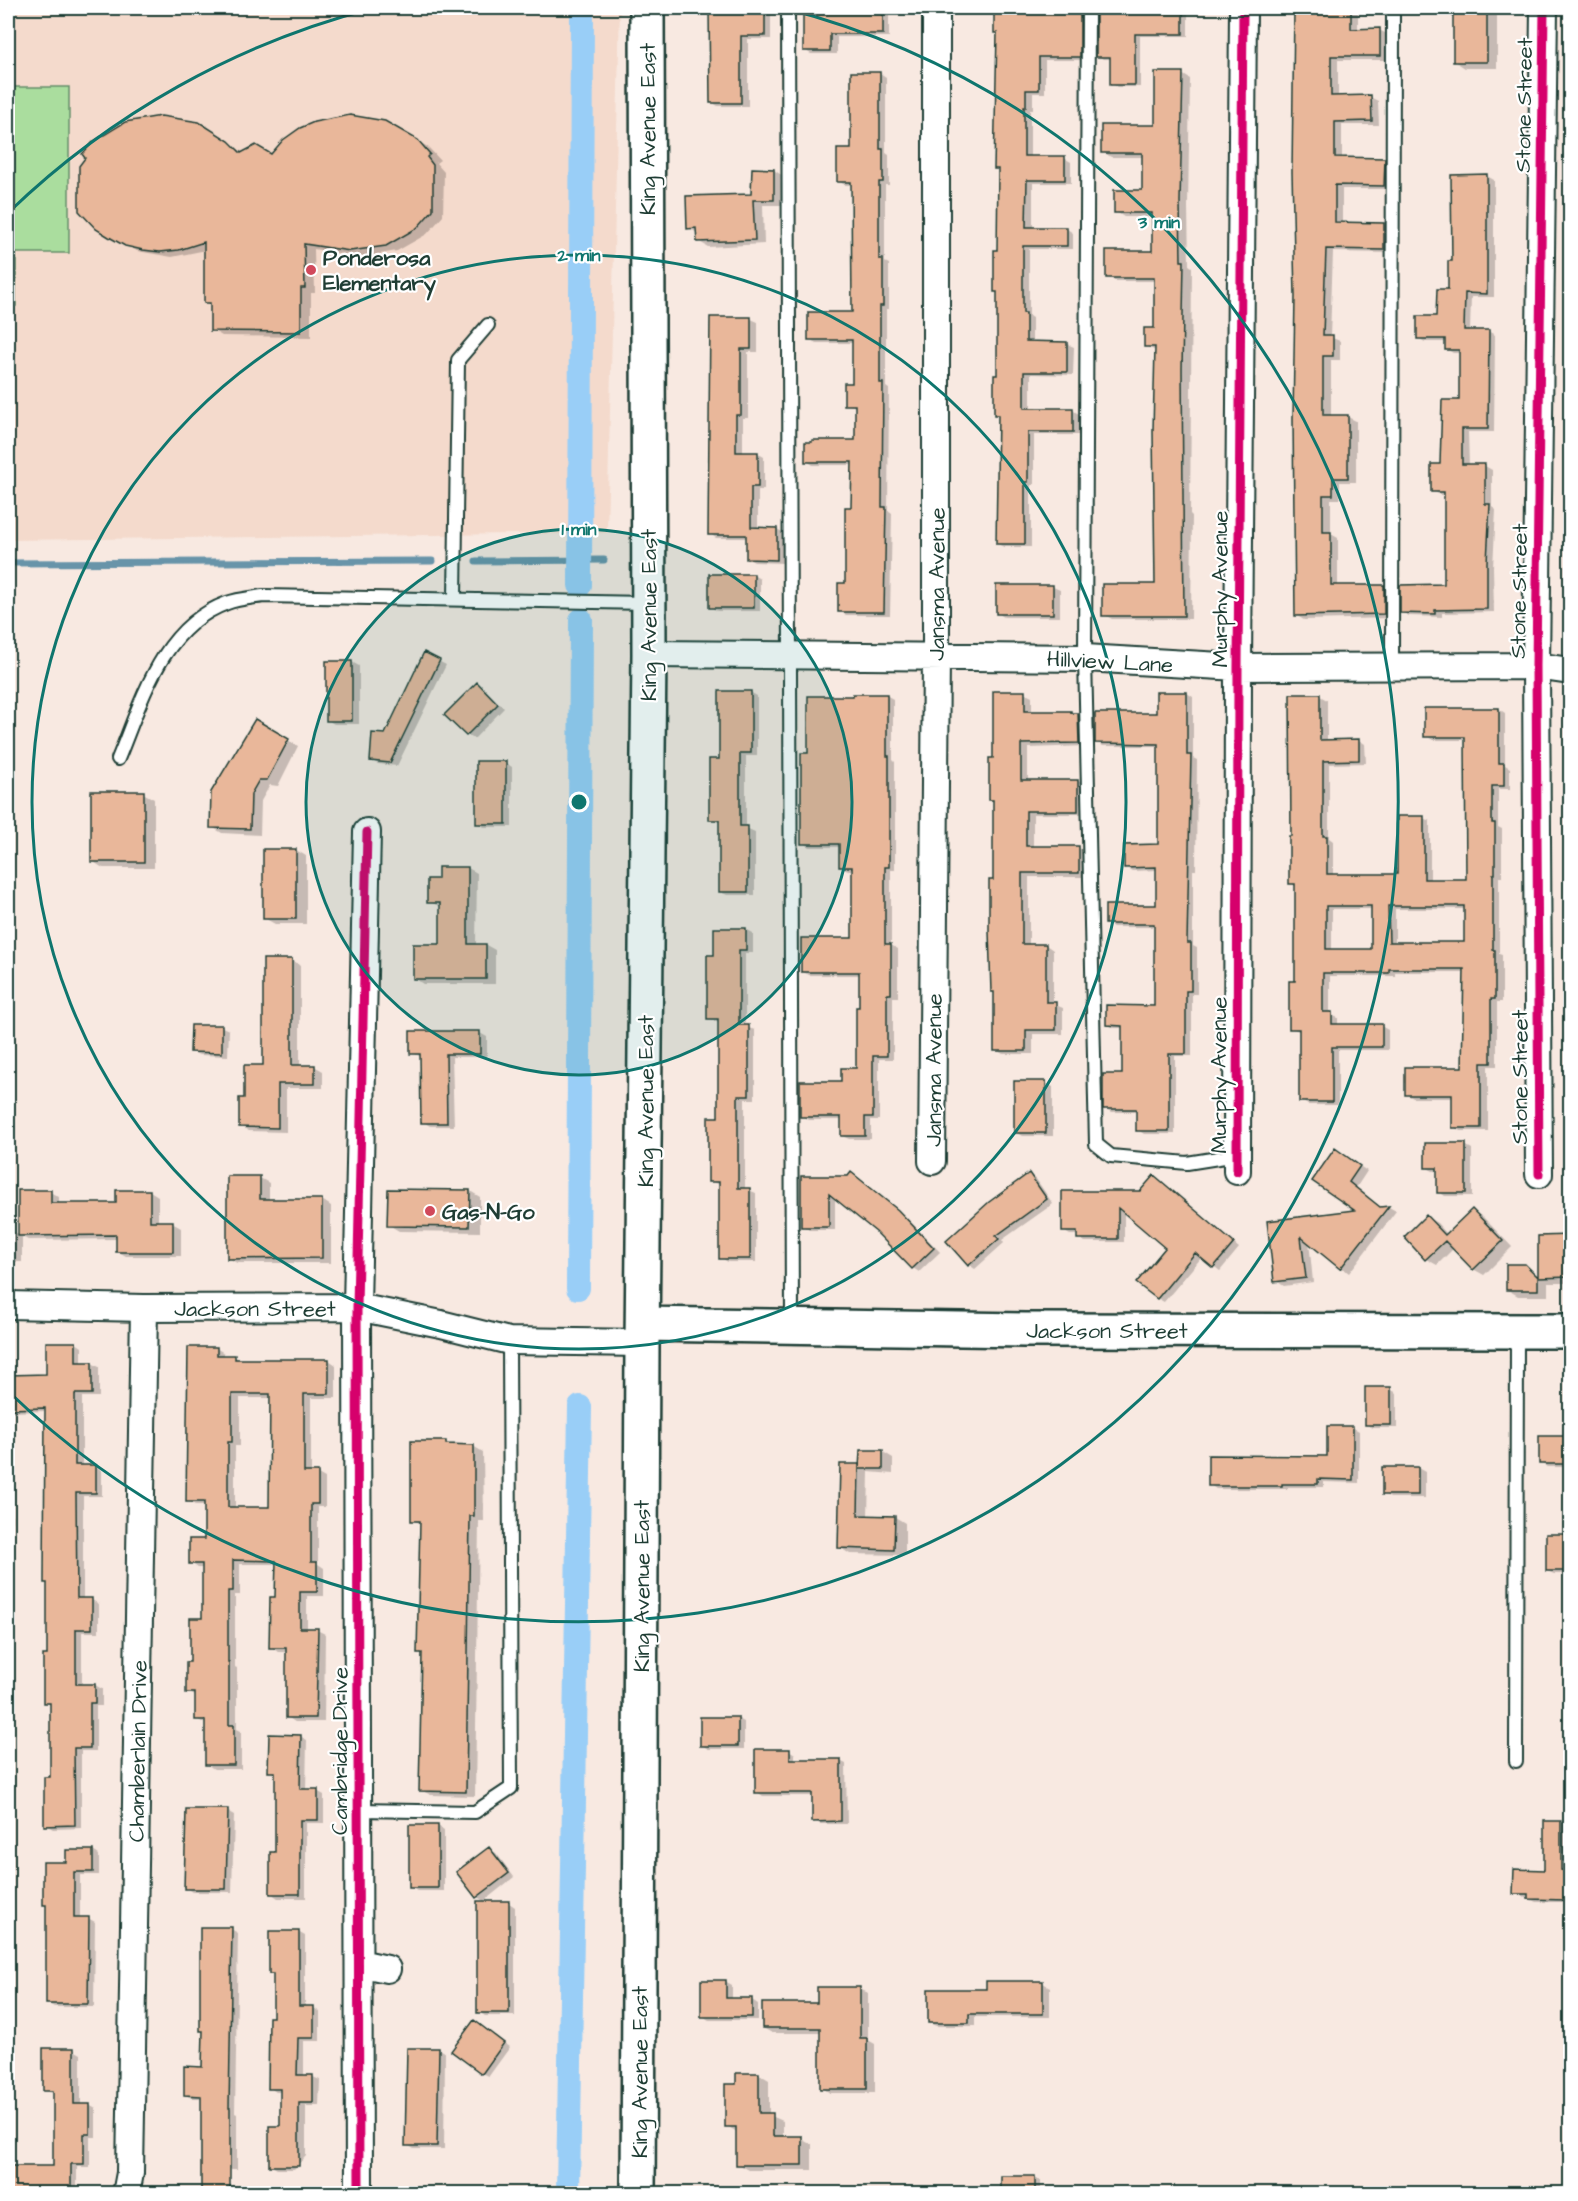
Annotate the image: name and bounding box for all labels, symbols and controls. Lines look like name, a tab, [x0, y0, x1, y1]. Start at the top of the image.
street label: Stone Street	[1508, 37, 1541, 173]
street label: King Avenue East	[633, 43, 665, 215]
text: 3 min	[1137, 210, 1180, 235]
place label: Ponderosa Elementary	[323, 243, 437, 301]
text: 2 min	[556, 243, 601, 268]
marker: Ponderosa Elementary	[304, 263, 318, 277]
street label: Jansma Avenue	[922, 507, 953, 661]
street label: Murphy Avenue	[1205, 510, 1237, 668]
text: 1 min	[561, 517, 597, 542]
street label: Stone Street	[1503, 523, 1536, 659]
street label: King Avenue East	[634, 529, 666, 701]
street label: Hillview Lane	[1046, 644, 1174, 681]
centre of rings	[569, 792, 589, 812]
street label: Jansma Avenue	[919, 993, 950, 1147]
street label: Murphy Avenue	[1204, 996, 1236, 1154]
street label: Stone Street	[1505, 1009, 1536, 1145]
street label: King Avenue East	[631, 1015, 663, 1187]
place label: Gas-N-Go	[442, 1197, 535, 1228]
marker: Gas-N-Go	[423, 1204, 437, 1218]
street label: Jackson Street	[174, 1294, 336, 1325]
street label: Jackson Street	[1026, 1316, 1188, 1347]
street label: King Avenue East	[627, 1500, 659, 1672]
street label: Chamberlain Drive	[121, 1660, 156, 1842]
street label: Cambridge Drive	[325, 1667, 357, 1835]
street label: King Avenue East	[625, 1986, 657, 2158]

